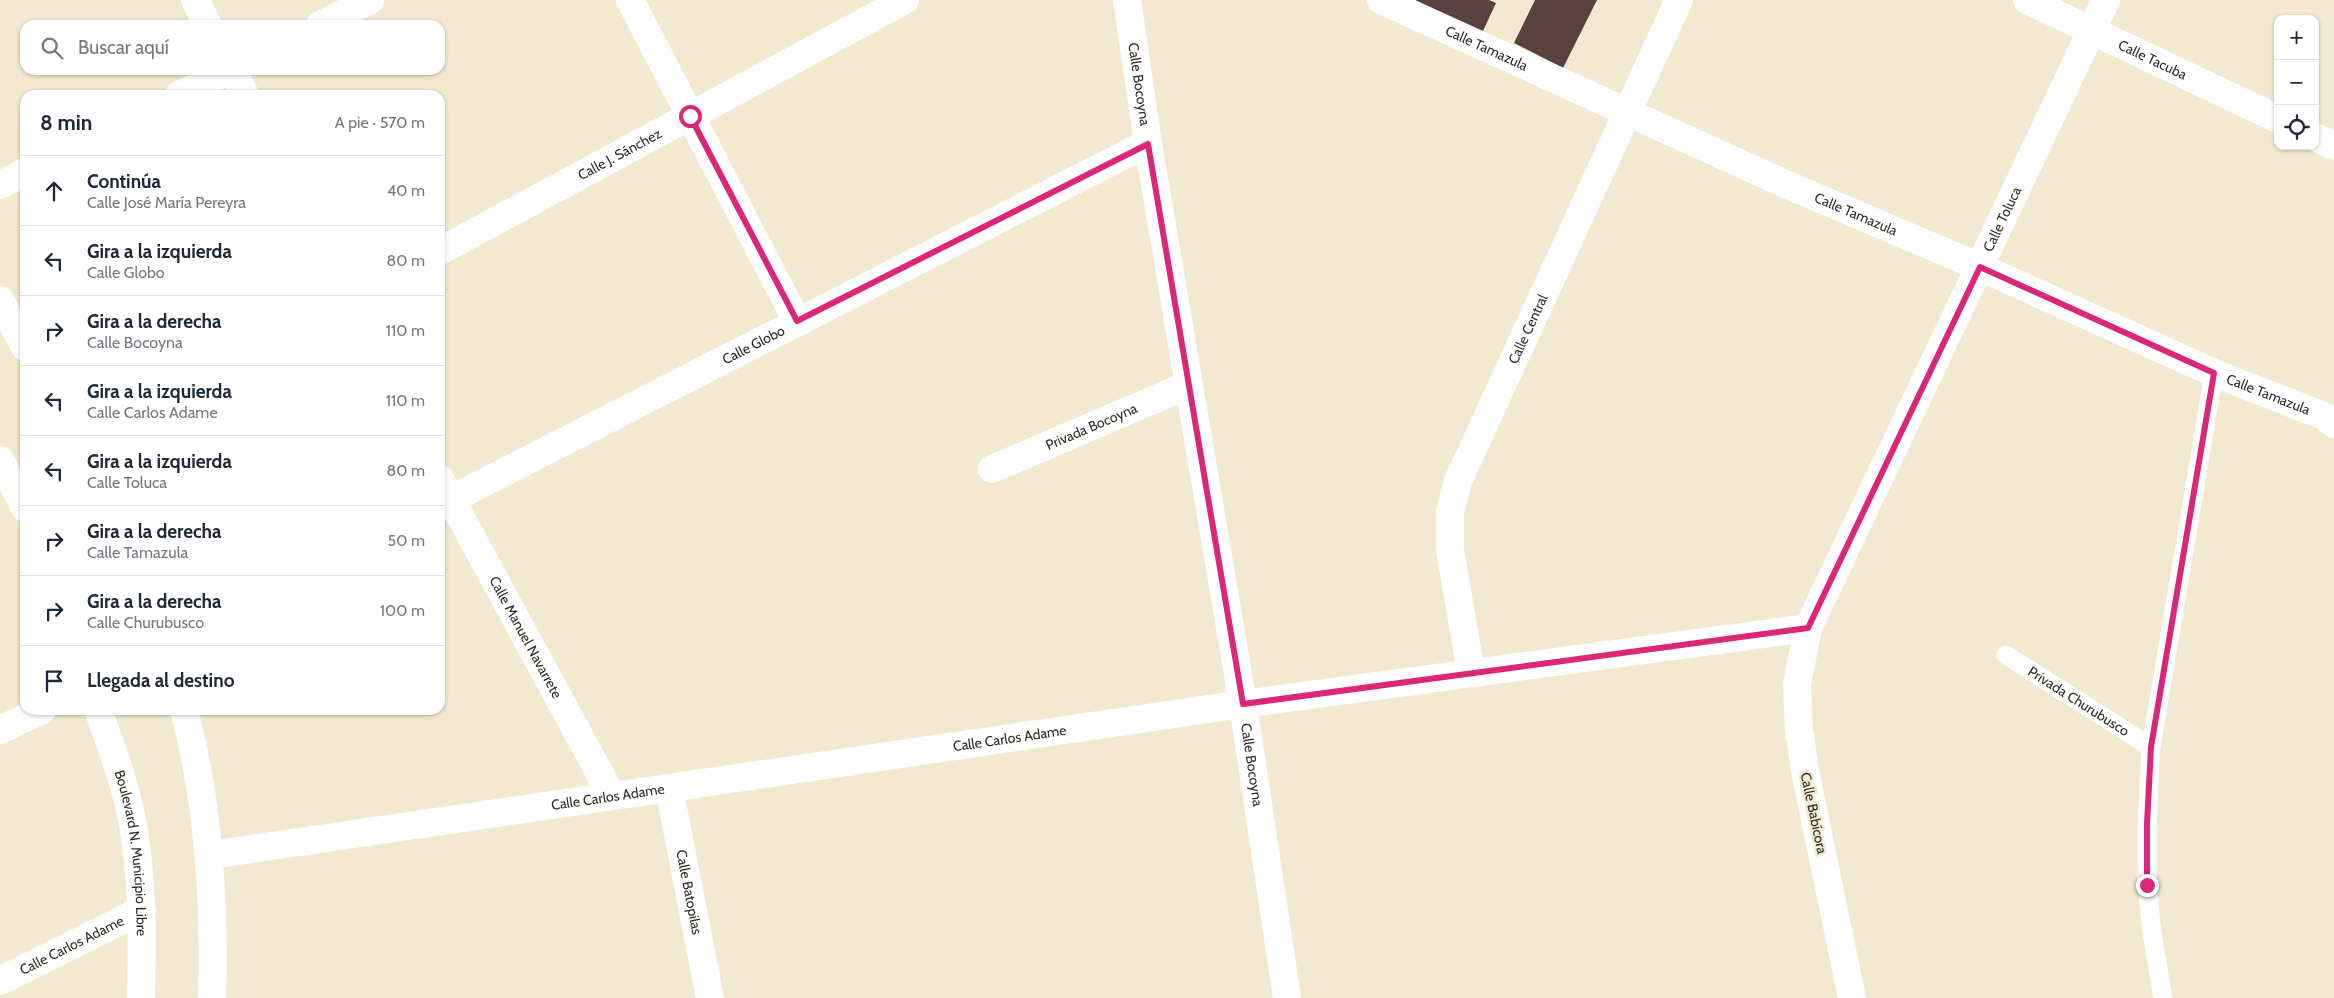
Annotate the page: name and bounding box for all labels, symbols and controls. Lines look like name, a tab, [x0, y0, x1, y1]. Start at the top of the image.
map controls	[2274, 15, 2319, 150]
button: +	[2274, 15, 2319, 60]
search box	[20, 20, 445, 75]
street label: Calle Tamazula	[1443, 22, 1531, 75]
icon: search	[38, 34, 66, 62]
text: Buscar aquí	[78, 36, 169, 59]
street label: Calle Tacuba	[2115, 36, 2190, 84]
street label: Calle Bocoyna	[1124, 41, 1154, 127]
button: −	[2274, 60, 2319, 105]
route start	[679, 105, 702, 128]
button: locate	[2274, 105, 2319, 150]
text: 8 min	[40, 110, 92, 135]
text: A pie · 570 m	[335, 113, 425, 132]
street label: Calle J. Sánchez	[575, 124, 665, 184]
text: Continúa	[87, 170, 161, 193]
icon: ahead	[40, 177, 68, 205]
text: 40 m	[387, 181, 425, 200]
street label: Calle Toluca	[1979, 183, 2025, 255]
street label: Calle Tamazula	[1812, 188, 1901, 240]
text: Calle José María Pereyra	[87, 193, 246, 212]
text: Gira a la izquierda	[87, 240, 232, 263]
icon: left	[40, 247, 68, 275]
text: 80 m	[387, 251, 425, 270]
text: Calle Globo	[87, 263, 165, 282]
street label: Calle Central	[1504, 291, 1552, 367]
text: Gira a la derecha	[87, 310, 222, 333]
icon: right	[40, 317, 68, 345]
text: 110 m	[386, 321, 425, 340]
street label: Calle Globo	[719, 321, 788, 368]
text: Calle Bocoyna	[87, 333, 183, 352]
street label: Calle Tamazula	[2224, 370, 2313, 419]
text: Gira a la izquierda	[87, 380, 232, 403]
icon: left	[40, 387, 68, 415]
text: 110 m	[386, 391, 425, 410]
street label: Privada Bocoyna	[1043, 399, 1140, 454]
text: Calle Carlos Adame	[87, 403, 218, 422]
text: Gira a la izquierda	[87, 450, 232, 473]
icon: left	[40, 457, 68, 485]
text: 80 m	[387, 461, 425, 480]
text: Calle Toluca	[87, 473, 167, 492]
text: Gira a la derecha	[87, 520, 222, 543]
icon: right	[40, 527, 68, 555]
text: 50 m	[388, 531, 425, 550]
text: Calle Tamazula	[87, 543, 188, 562]
street label: Calle Manuel Navarrete	[485, 573, 566, 701]
text: Gira a la derecha	[87, 590, 222, 613]
icon: right	[40, 597, 68, 625]
text: 100 m	[380, 601, 425, 620]
text: Calle Churubusco	[87, 613, 204, 632]
street label: Privada Churubusco	[2024, 662, 2133, 740]
icon: arrive	[40, 667, 68, 695]
text: Llegada al destino	[87, 669, 234, 692]
street label: Calle Carlos Adame	[952, 721, 1067, 755]
street label: Calle Bocoyna	[1237, 722, 1267, 808]
street label: Boulevard N. Municipio Libre	[111, 768, 151, 936]
street label: Calle Babícora	[1797, 771, 1831, 856]
street label: Calle Carlos Adame	[550, 780, 666, 814]
street label: Calle Batopilas	[672, 848, 706, 936]
route end	[2136, 874, 2159, 897]
street label: Calle Carlos Adame	[16, 912, 127, 979]

